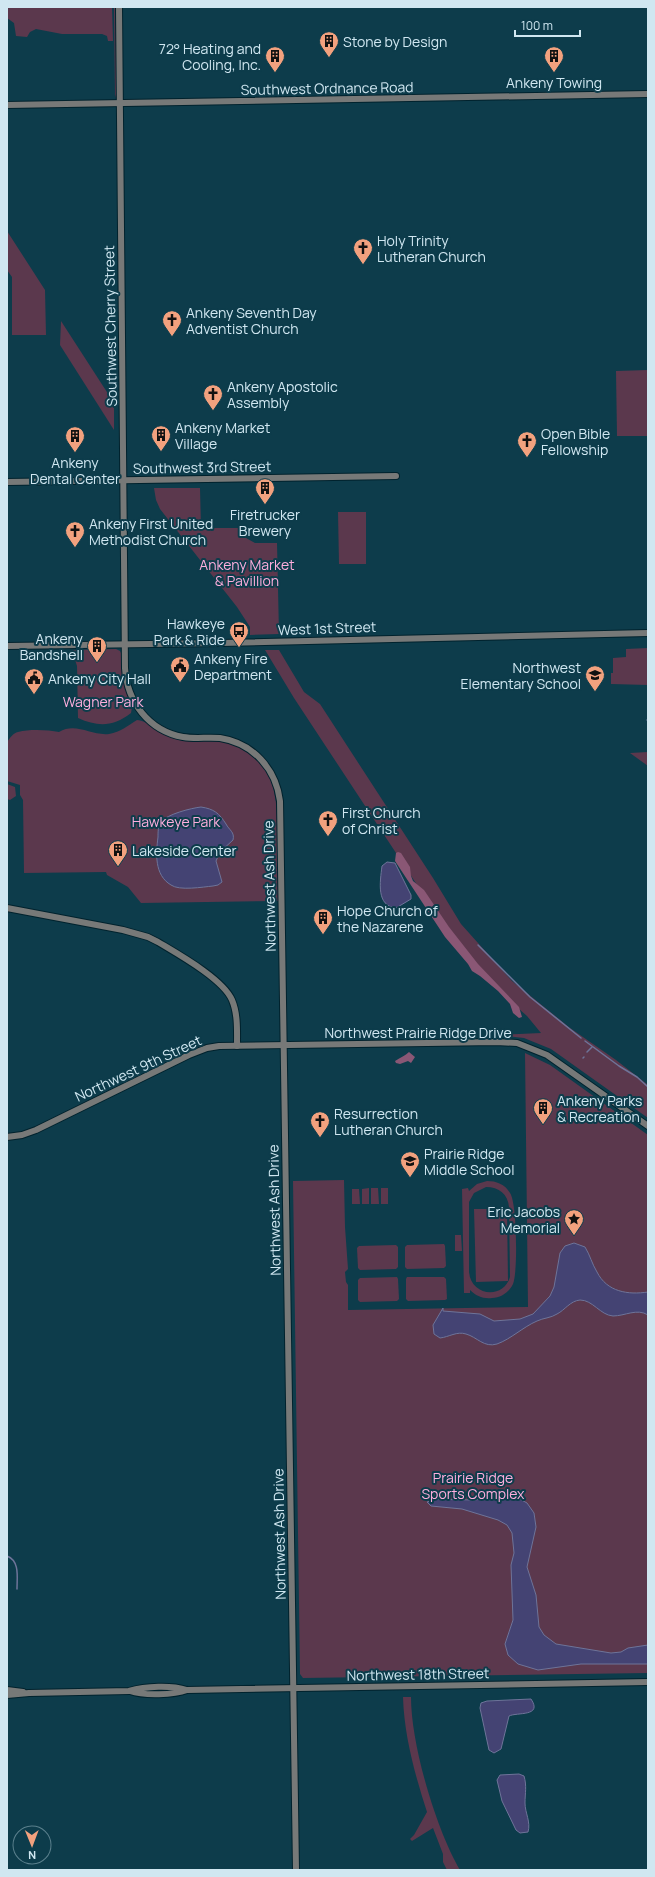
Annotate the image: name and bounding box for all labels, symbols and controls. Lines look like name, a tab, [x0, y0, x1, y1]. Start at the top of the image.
scale bar	[515, 12, 580, 38]
text: 100 m	[521, 17, 553, 34]
building icon: Stone by Design	[318, 30, 340, 58]
place label: Stone by Design	[343, 32, 447, 51]
place label: 72° Heating and Cooling, Inc.	[159, 39, 261, 74]
building icon: 72° Heating and Cooling, Inc.	[264, 45, 286, 73]
building icon: Ankeny Towing	[543, 45, 565, 73]
place label: Ankeny Towing	[506, 73, 602, 92]
street label: Southwest Ordnance Road	[240, 77, 414, 99]
place label: Holy Trinity Lutheran Church	[377, 231, 486, 266]
church icon: Holy Trinity Lutheran Church	[352, 237, 374, 265]
street label: Southwest Cherry Street	[99, 245, 121, 407]
place label: Ankeny Seventh Day Adventist Church	[186, 303, 317, 338]
church icon: Ankeny Seventh Day Adventist Church	[161, 309, 183, 337]
place label: Ankeny Apostolic Assembly	[227, 377, 338, 412]
church icon: Ankeny Apostolic Assembly	[202, 383, 224, 411]
place label: Ankeny Market Village	[175, 418, 271, 453]
building icon: Ankeny Market Village	[150, 424, 172, 452]
place label: Open Bible Fellowship	[541, 424, 610, 459]
building icon: Ankeny Dental Center	[64, 425, 86, 453]
church icon: Open Bible Fellowship	[516, 430, 538, 458]
place label: Ankeny Dental Center	[30, 453, 120, 488]
street label: Southwest 3rd Street	[133, 456, 272, 478]
building icon: Firetrucker Brewery	[254, 477, 276, 505]
place label: Firetrucker Brewery	[230, 505, 300, 540]
place label: Ankeny First United Methodist Church	[89, 514, 213, 549]
church icon: Ankeny First United Methodist Church	[64, 520, 86, 548]
park label: Ankeny Market & Pavillion	[199, 555, 295, 590]
place label: Hawkeye Park & Ride	[154, 614, 225, 649]
street label: West 1st Street	[277, 617, 377, 639]
bus stop icon: Hawkeye Park & Ride	[228, 620, 250, 648]
place label: Ankeny Bandshell	[20, 629, 84, 664]
building icon: Ankeny Bandshell	[86, 635, 108, 663]
place label: Ankeny Fire Department	[194, 649, 272, 684]
public building icon: Ankeny Fire Department	[169, 655, 191, 683]
place label: Northwest Elementary School	[461, 658, 581, 693]
school or university icon: Northwest Elementary School	[584, 664, 606, 692]
public building icon: Ankeny City Hall	[23, 667, 45, 695]
place label: Ankeny City Hall	[48, 669, 151, 688]
park label: Wagner Park	[63, 692, 144, 711]
place label: First Church of Christ	[342, 803, 420, 838]
church icon: First Church of Christ	[317, 809, 339, 837]
park label: Hawkeye Park	[132, 812, 221, 831]
street label: Northwest Ash Drive	[258, 820, 280, 952]
building icon: Lakeside Center	[107, 839, 129, 867]
place label: Lakeside Center	[132, 841, 237, 860]
place label: Hope Church of the Nazarene	[337, 901, 438, 936]
building icon: Hope Church of the Nazarene	[312, 907, 334, 935]
street label: Northwest Prairie Ridge Drive	[324, 1023, 512, 1042]
street label: Northwest 9th Street	[72, 1030, 205, 1106]
place label: Ankeny Parks & Recreation	[557, 1091, 642, 1126]
building icon: Ankeny Parks & Recreation	[532, 1097, 554, 1125]
place label: Resurrection Lutheran Church	[334, 1104, 443, 1139]
church icon: Resurrection Lutheran Church	[309, 1110, 331, 1138]
street label: Northwest Ash Drive	[263, 1144, 285, 1276]
place label: Prairie Ridge Middle School	[424, 1144, 514, 1179]
school or university icon: Prairie Ridge Middle School	[399, 1150, 421, 1178]
place label: Eric Jacobs Memorial	[488, 1202, 560, 1237]
place icon: Eric Jacobs Memorial	[563, 1208, 585, 1236]
street label: Northwest Ash Drive	[268, 1468, 290, 1600]
park label: Prairie Ridge Sports Complex	[421, 1468, 525, 1503]
street label: Northwest 18th Street	[347, 1663, 490, 1685]
north arrow	[12, 1825, 52, 1865]
text: N	[28, 1848, 36, 1863]

